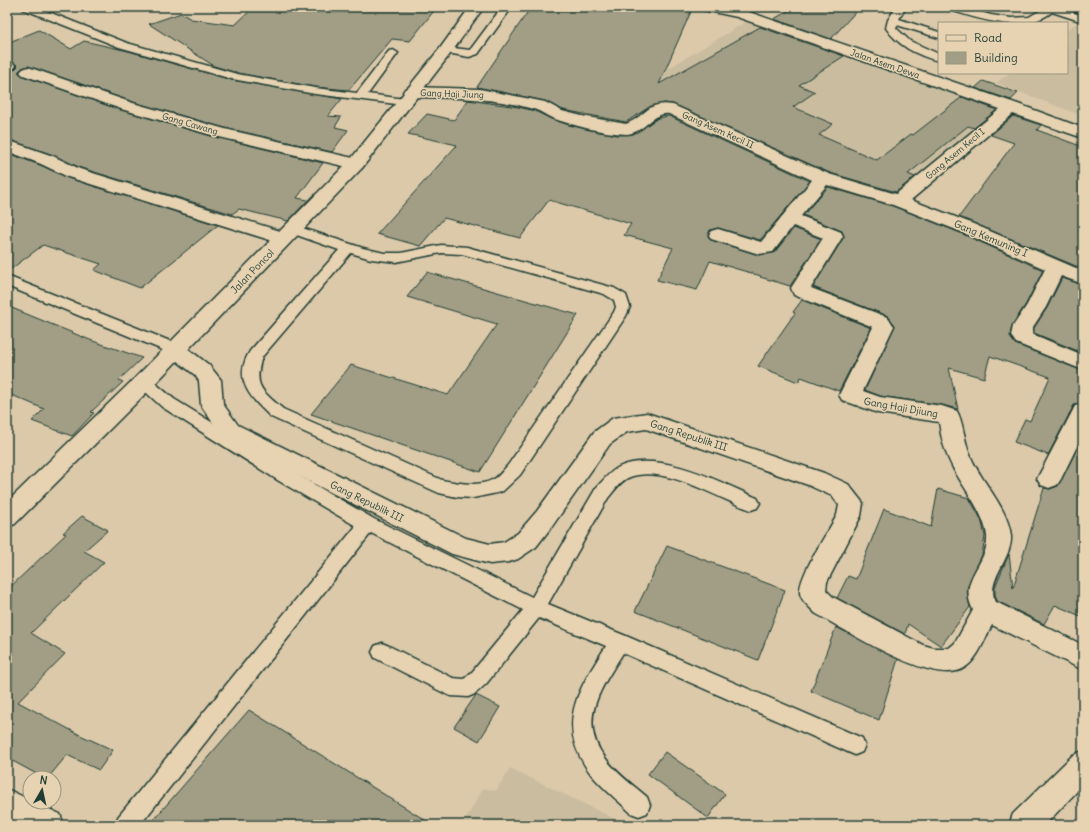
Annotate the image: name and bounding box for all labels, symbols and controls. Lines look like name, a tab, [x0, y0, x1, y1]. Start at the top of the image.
legend	[938, 22, 1068, 74]
text: Road	[974, 30, 1002, 45]
street label: Jalan Asem Dewa	[849, 47, 921, 81]
text: Building	[974, 50, 1018, 65]
street label: Gang Haji Jiung	[420, 87, 484, 100]
street label: Gang Asem Kecil II	[681, 109, 756, 150]
street label: Gang Cawang	[161, 110, 219, 137]
street label: Gang Asem Kecil I	[923, 126, 986, 181]
street label: Gang Kemuning I	[952, 217, 1030, 260]
street label: Jalan Poncol	[228, 246, 277, 296]
street label: Gang Haji Djiung	[863, 395, 939, 420]
street label: Gang Republik III	[649, 417, 729, 454]
street label: Gang Republik III	[328, 478, 406, 525]
north arrow	[22, 770, 62, 810]
text: N	[39, 773, 48, 788]

